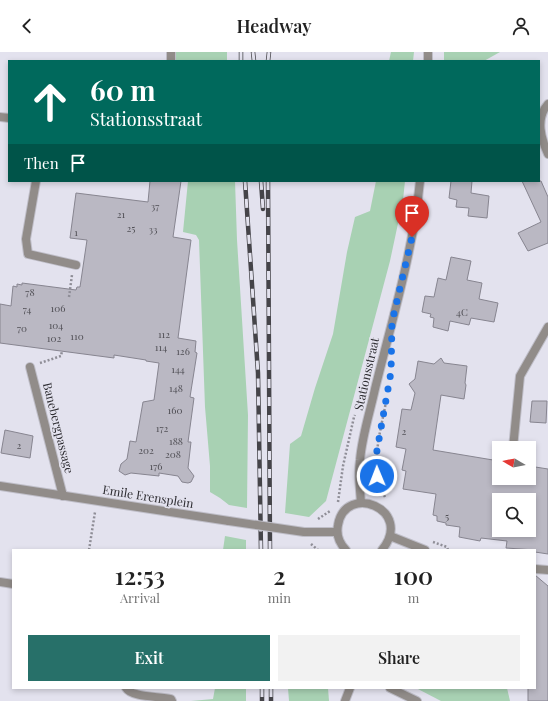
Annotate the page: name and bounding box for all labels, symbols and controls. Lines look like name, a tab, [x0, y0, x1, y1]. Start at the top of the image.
text: Headway	[237, 14, 311, 38]
icon: back	[16, 15, 38, 37]
icon: person	[510, 15, 532, 37]
text: 60 m	[90, 71, 156, 108]
icon: ahead	[24, 76, 76, 128]
text: Stationsstraat	[90, 107, 202, 131]
icon: arrive	[67, 152, 89, 174]
text: Then	[24, 153, 59, 173]
pin	[395, 196, 429, 237]
house number: 37	[151, 199, 159, 213]
icon: arrive	[401, 202, 423, 224]
house number: 21	[117, 207, 126, 221]
house number: 25	[127, 221, 135, 235]
house number: 33	[148, 222, 158, 236]
house number: 1	[74, 225, 78, 239]
house number: 78	[25, 285, 35, 299]
house number: 106	[51, 301, 65, 315]
house number: 74	[23, 302, 31, 316]
house number: 4C	[456, 305, 468, 319]
house number: 104	[49, 318, 63, 332]
house number: 70	[17, 321, 27, 335]
house number: 112	[158, 327, 170, 341]
house number: 110	[70, 329, 84, 343]
house number: 102	[47, 331, 61, 345]
street label: Stationsstraat	[350, 335, 382, 412]
house number: 114	[155, 340, 167, 354]
house number: 126	[176, 344, 190, 358]
house number: 144	[171, 362, 185, 376]
street label: Banebergpassage	[40, 381, 78, 475]
house number: 148	[169, 381, 183, 395]
house number: 160	[168, 403, 182, 417]
house number: 172	[156, 421, 168, 435]
house number: 2	[402, 424, 407, 438]
house number: 188	[169, 434, 183, 448]
house number: 2	[17, 438, 22, 452]
north arrow	[492, 441, 536, 485]
map controls	[492, 441, 536, 537]
house number: 202	[138, 443, 154, 457]
house number: 208	[165, 447, 181, 461]
position arrow	[356, 455, 398, 497]
house number: 176	[150, 459, 162, 473]
street label: Emile Erensplein	[102, 481, 195, 511]
button: search	[492, 493, 536, 537]
house number: 5	[445, 509, 449, 523]
text: 12:53	[115, 559, 165, 591]
text: 2	[273, 559, 286, 591]
text: 100	[394, 559, 433, 591]
text: Arrival	[120, 589, 160, 606]
text: min	[268, 589, 291, 606]
text: m	[408, 589, 419, 606]
button: Exit	[28, 635, 270, 681]
button: Share	[278, 635, 520, 681]

